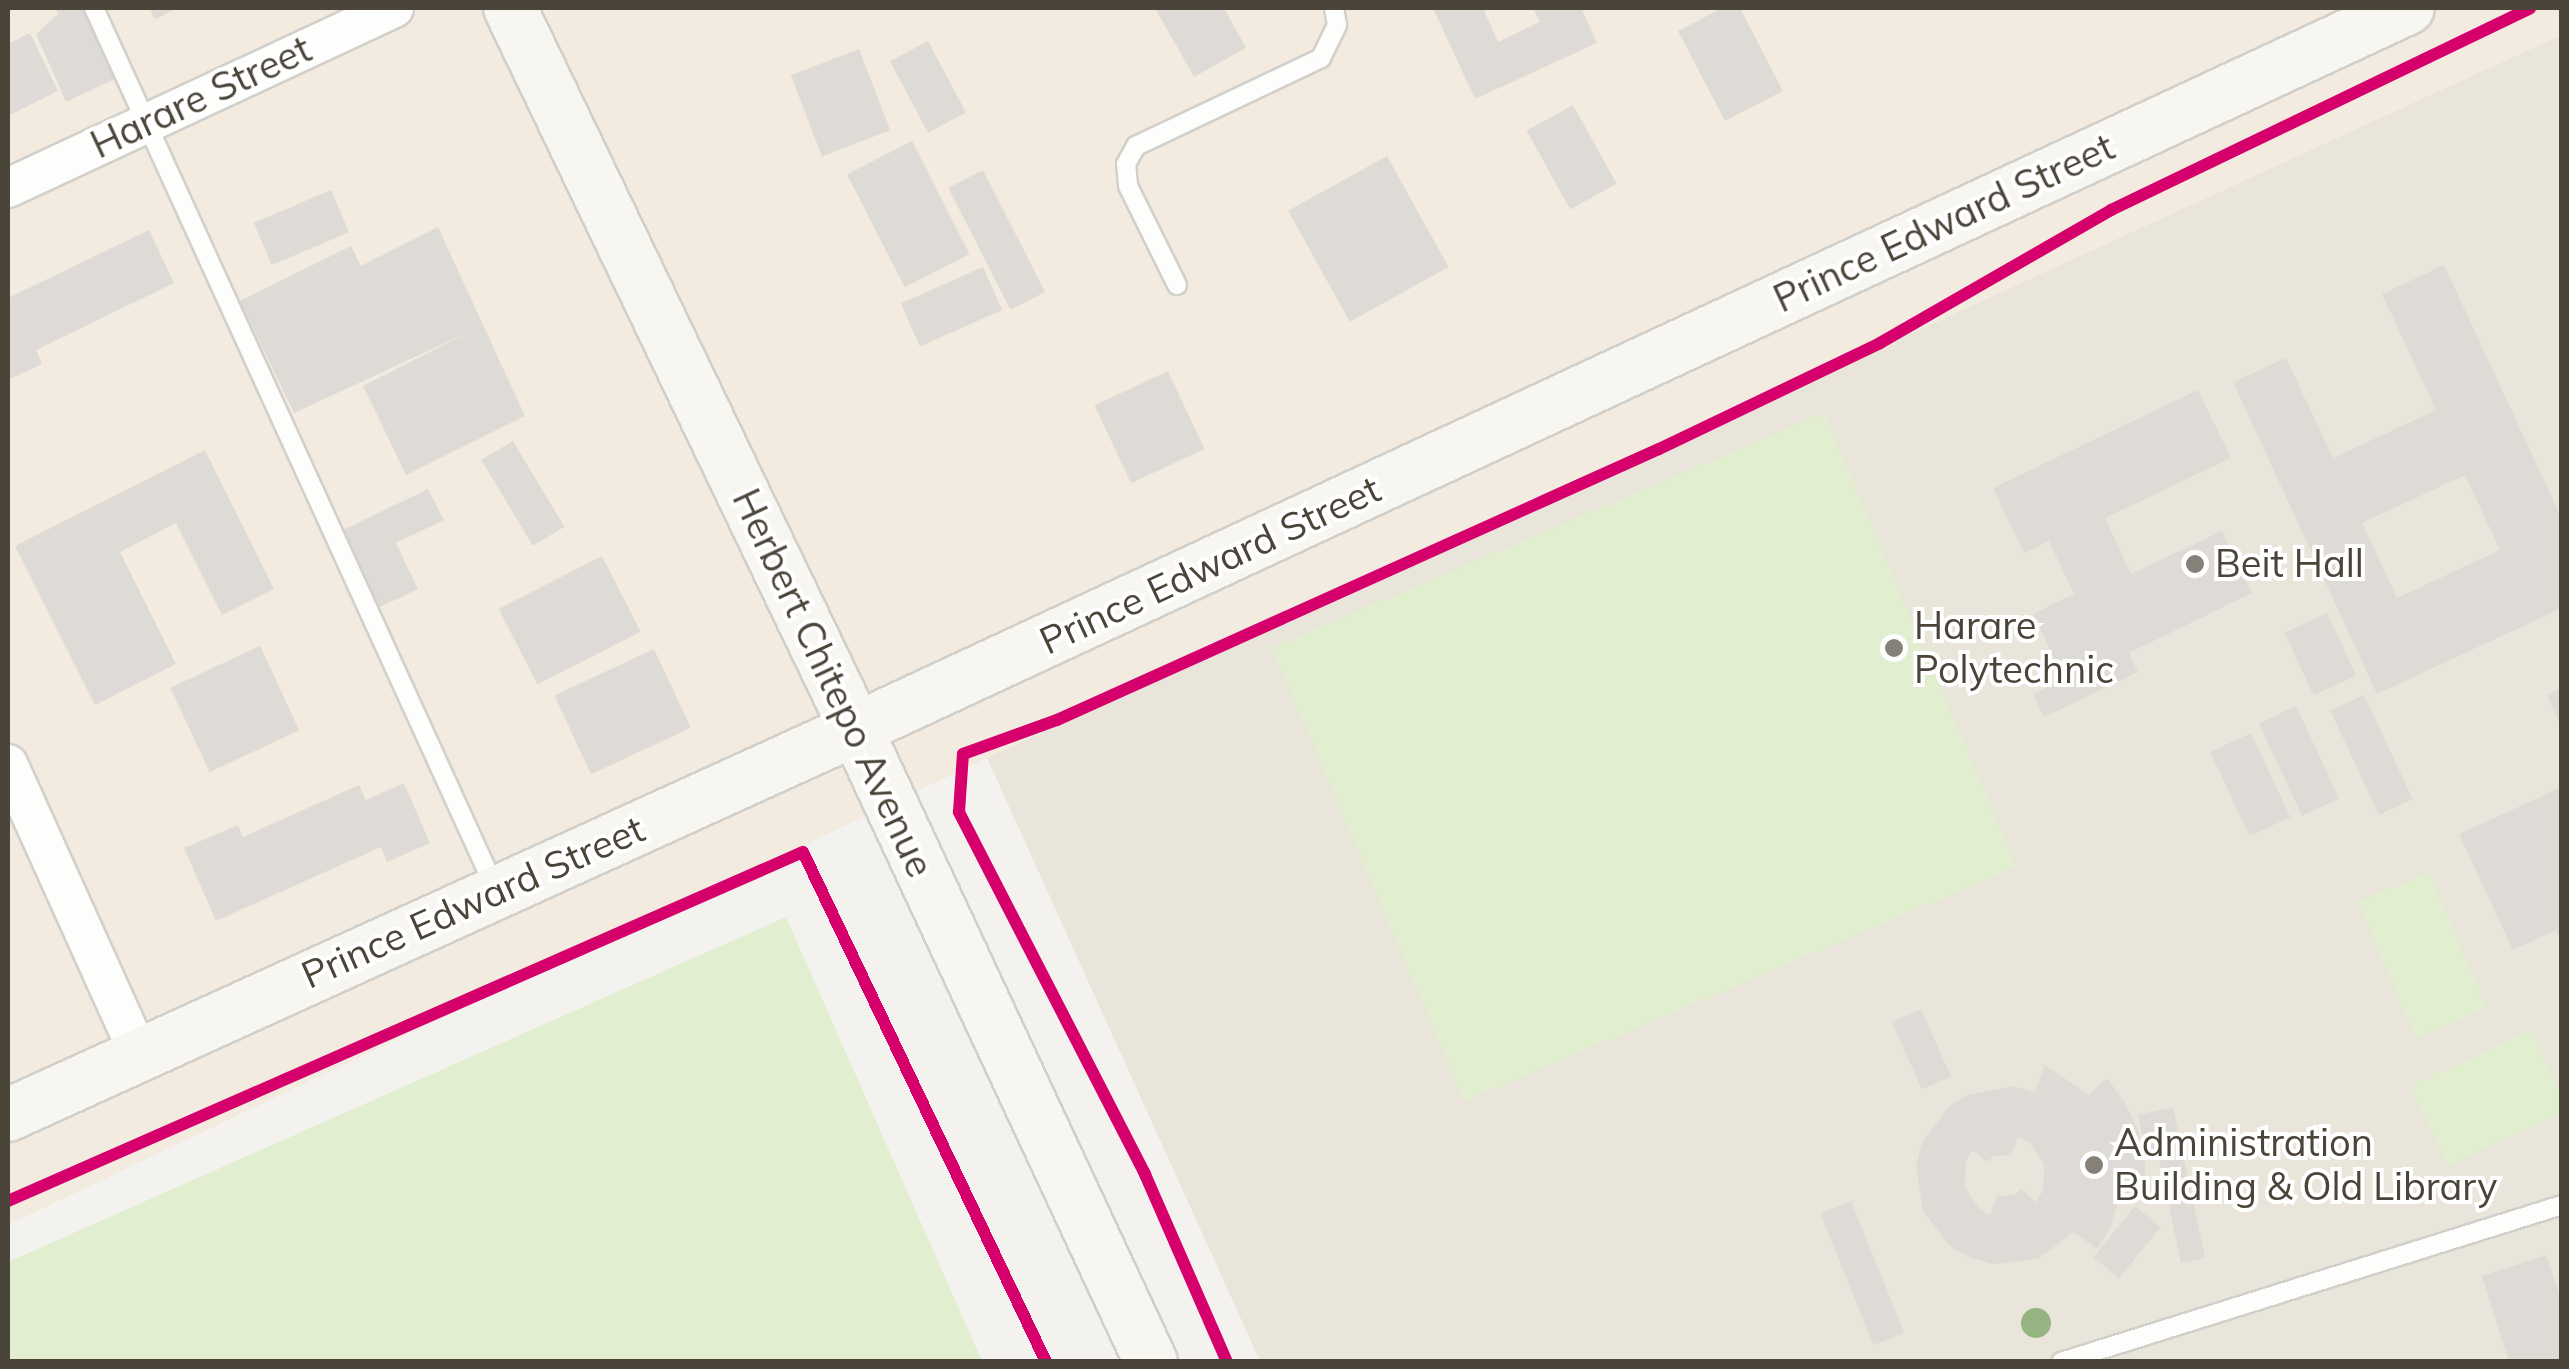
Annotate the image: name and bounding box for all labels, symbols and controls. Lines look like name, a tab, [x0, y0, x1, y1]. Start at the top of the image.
street label: Harare Street	[84, 26, 318, 168]
street label: Prince Edward Street	[1767, 124, 2121, 322]
street label: Prince Edward Street	[1033, 466, 1387, 664]
street label: Herbert Chitepo Avenue	[723, 482, 943, 884]
place label: Beit Hall	[2215, 541, 2364, 587]
marker: Beit Hall	[2184, 553, 2206, 575]
place label: Harare Polytechnic	[1914, 603, 2114, 692]
marker: Harare Polytechnic	[1883, 637, 1905, 659]
street label: Prince Edward Street	[295, 806, 651, 998]
place label: Administration Building & Old Library	[2114, 1120, 2497, 1210]
marker: Administration Building & Old Library	[2083, 1154, 2105, 1176]

